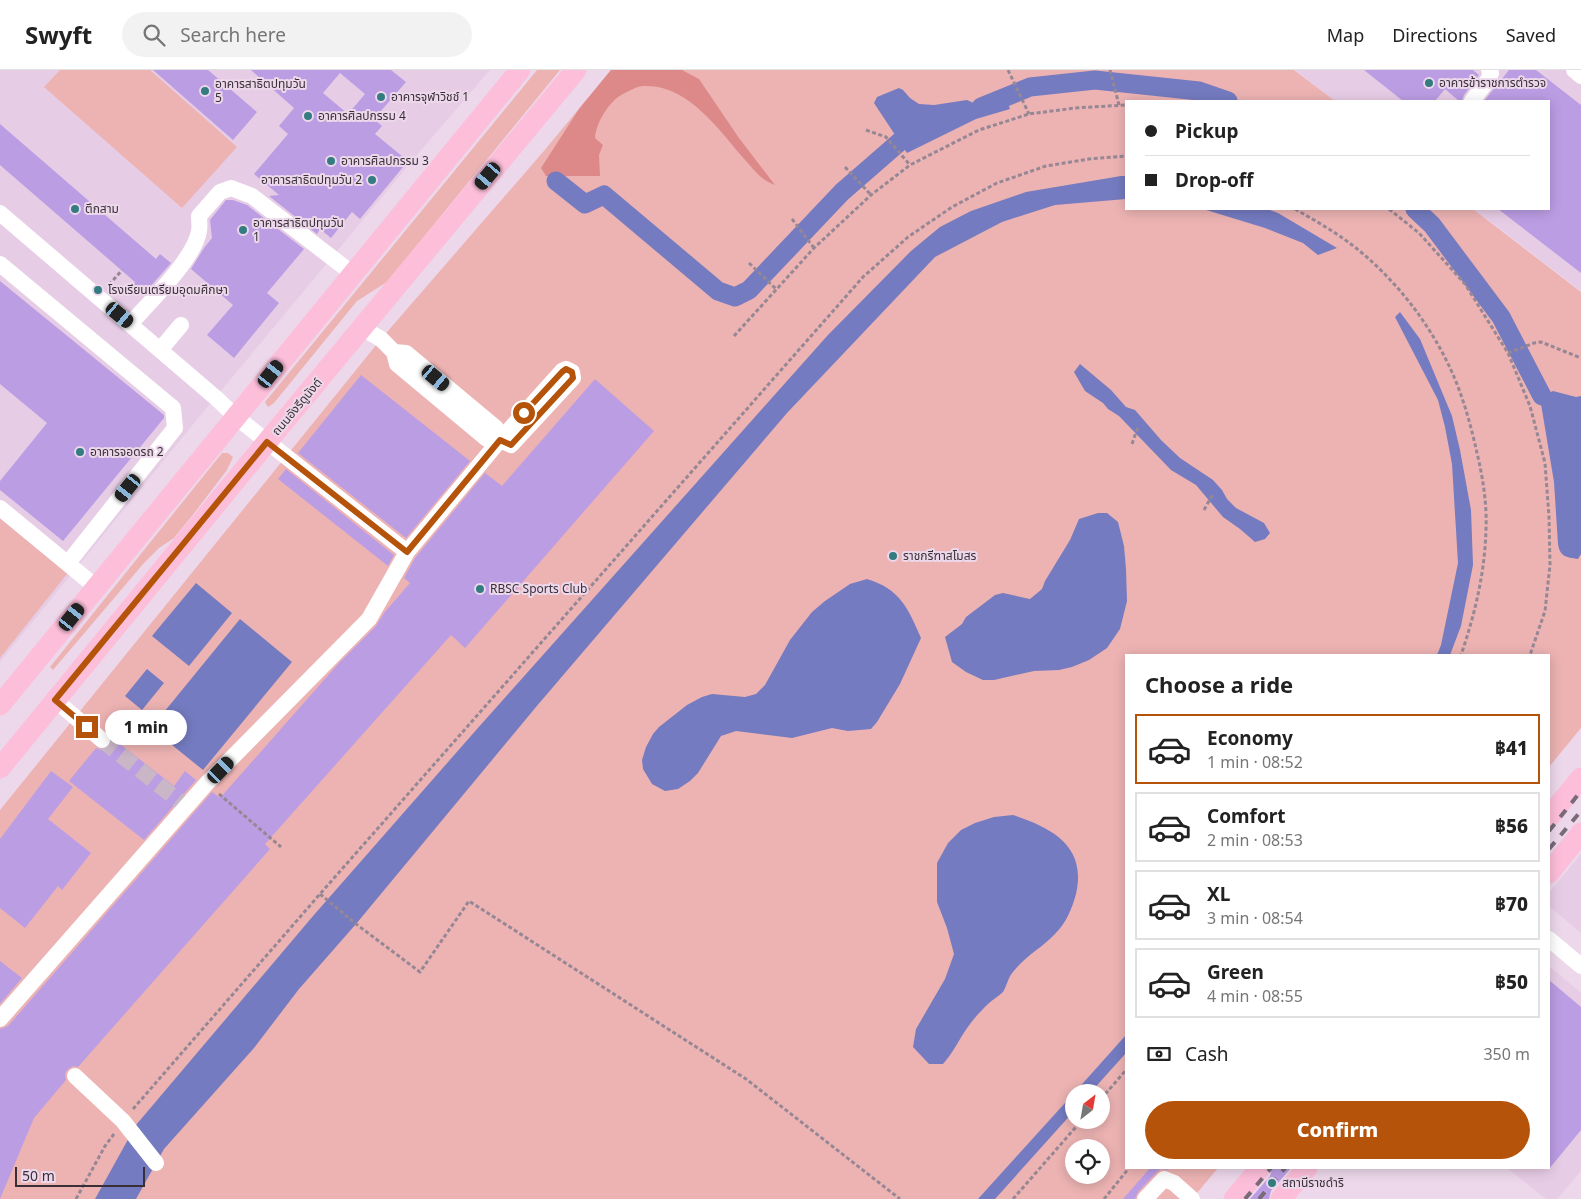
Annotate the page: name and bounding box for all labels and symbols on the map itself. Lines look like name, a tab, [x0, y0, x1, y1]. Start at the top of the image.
place label: อาคารข้าราชการตำรวจ	[1439, 74, 1546, 91]
place label: อาคารสาธิตปทุมวัน 5	[215, 75, 306, 106]
marker: อาคารข้าราชการตำรวจ	[1423, 77, 1435, 89]
marker: อาคารสาธิตปทุมวัน 5	[199, 85, 211, 97]
place label: อาคารจุฬาวิชช์ 1	[391, 88, 469, 105]
marker: อาคารจุฬาวิชช์ 1	[375, 91, 387, 103]
place label: อาคารศิลปกรรม 4	[318, 107, 406, 124]
marker: อาคารศิลปกรรม 4	[302, 110, 314, 122]
place label: อาคารศิลปกรรม 3	[341, 152, 429, 169]
marker: อาคารศิลปกรรม 3	[325, 155, 337, 167]
car	[472, 160, 503, 192]
place label: อาคารสาธิตปทุมวัน 2	[261, 171, 362, 188]
marker: อาคารสาธิตปทุมวัน 2	[366, 174, 378, 186]
place label: ตึกสาม	[85, 200, 119, 217]
marker: ตึกสาม	[69, 203, 81, 215]
place label: อาคารสาธิตปทุมวัน 1	[253, 214, 344, 245]
marker: อาคารสาธิตปทุมวัน 1	[237, 224, 249, 236]
place label: โรงเรียนเตรียมอุดมศึกษา	[108, 281, 228, 298]
marker: โรงเรียนเตรียมอุดมศึกษา	[92, 284, 104, 296]
car	[103, 300, 136, 330]
car	[255, 358, 286, 390]
car	[419, 363, 452, 393]
street label: ถนนอังรีดูนังต์	[268, 374, 326, 439]
route start	[513, 402, 535, 424]
place label: อาคารจอดรถ 2	[90, 443, 164, 460]
marker: อาคารจอดรถ 2	[74, 446, 86, 458]
car	[112, 472, 143, 504]
place label: ราชกรีฑาสโมสร	[903, 547, 977, 564]
marker: ราชกรีฑาสโมสร	[887, 550, 899, 562]
place label: RBSC Sports Club	[490, 580, 587, 597]
marker: RBSC Sports Club	[474, 583, 486, 595]
car	[56, 601, 87, 633]
callout: 1 min	[104, 710, 187, 744]
route end	[76, 716, 98, 738]
car	[205, 754, 236, 786]
north arrow	[1065, 1084, 1110, 1129]
scale bar	[15, 1164, 145, 1187]
place label: สถานีราชดำริ	[1282, 1174, 1344, 1191]
marker: สถานีราชดำริ	[1266, 1177, 1278, 1189]

